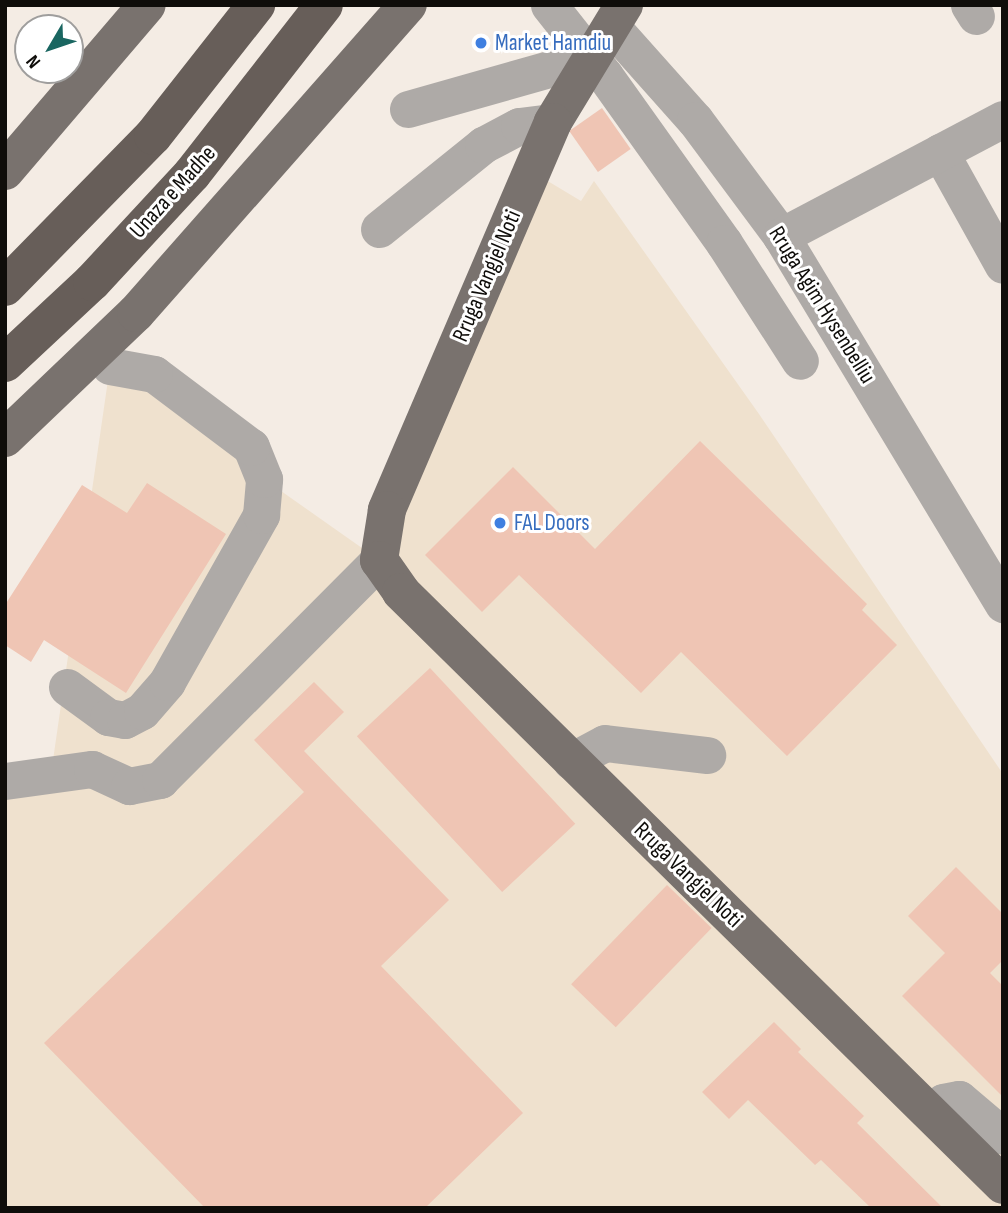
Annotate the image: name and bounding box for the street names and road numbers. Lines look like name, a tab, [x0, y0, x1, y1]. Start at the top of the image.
street label: Unaza e Madhe	[124, 140, 222, 244]
street label: Rruga Vangjel Noti	[447, 206, 527, 346]
street label: Rruga Agim Hysenbelliu	[763, 221, 881, 389]
street label: Rruga Vangjel Noti	[628, 816, 748, 934]

